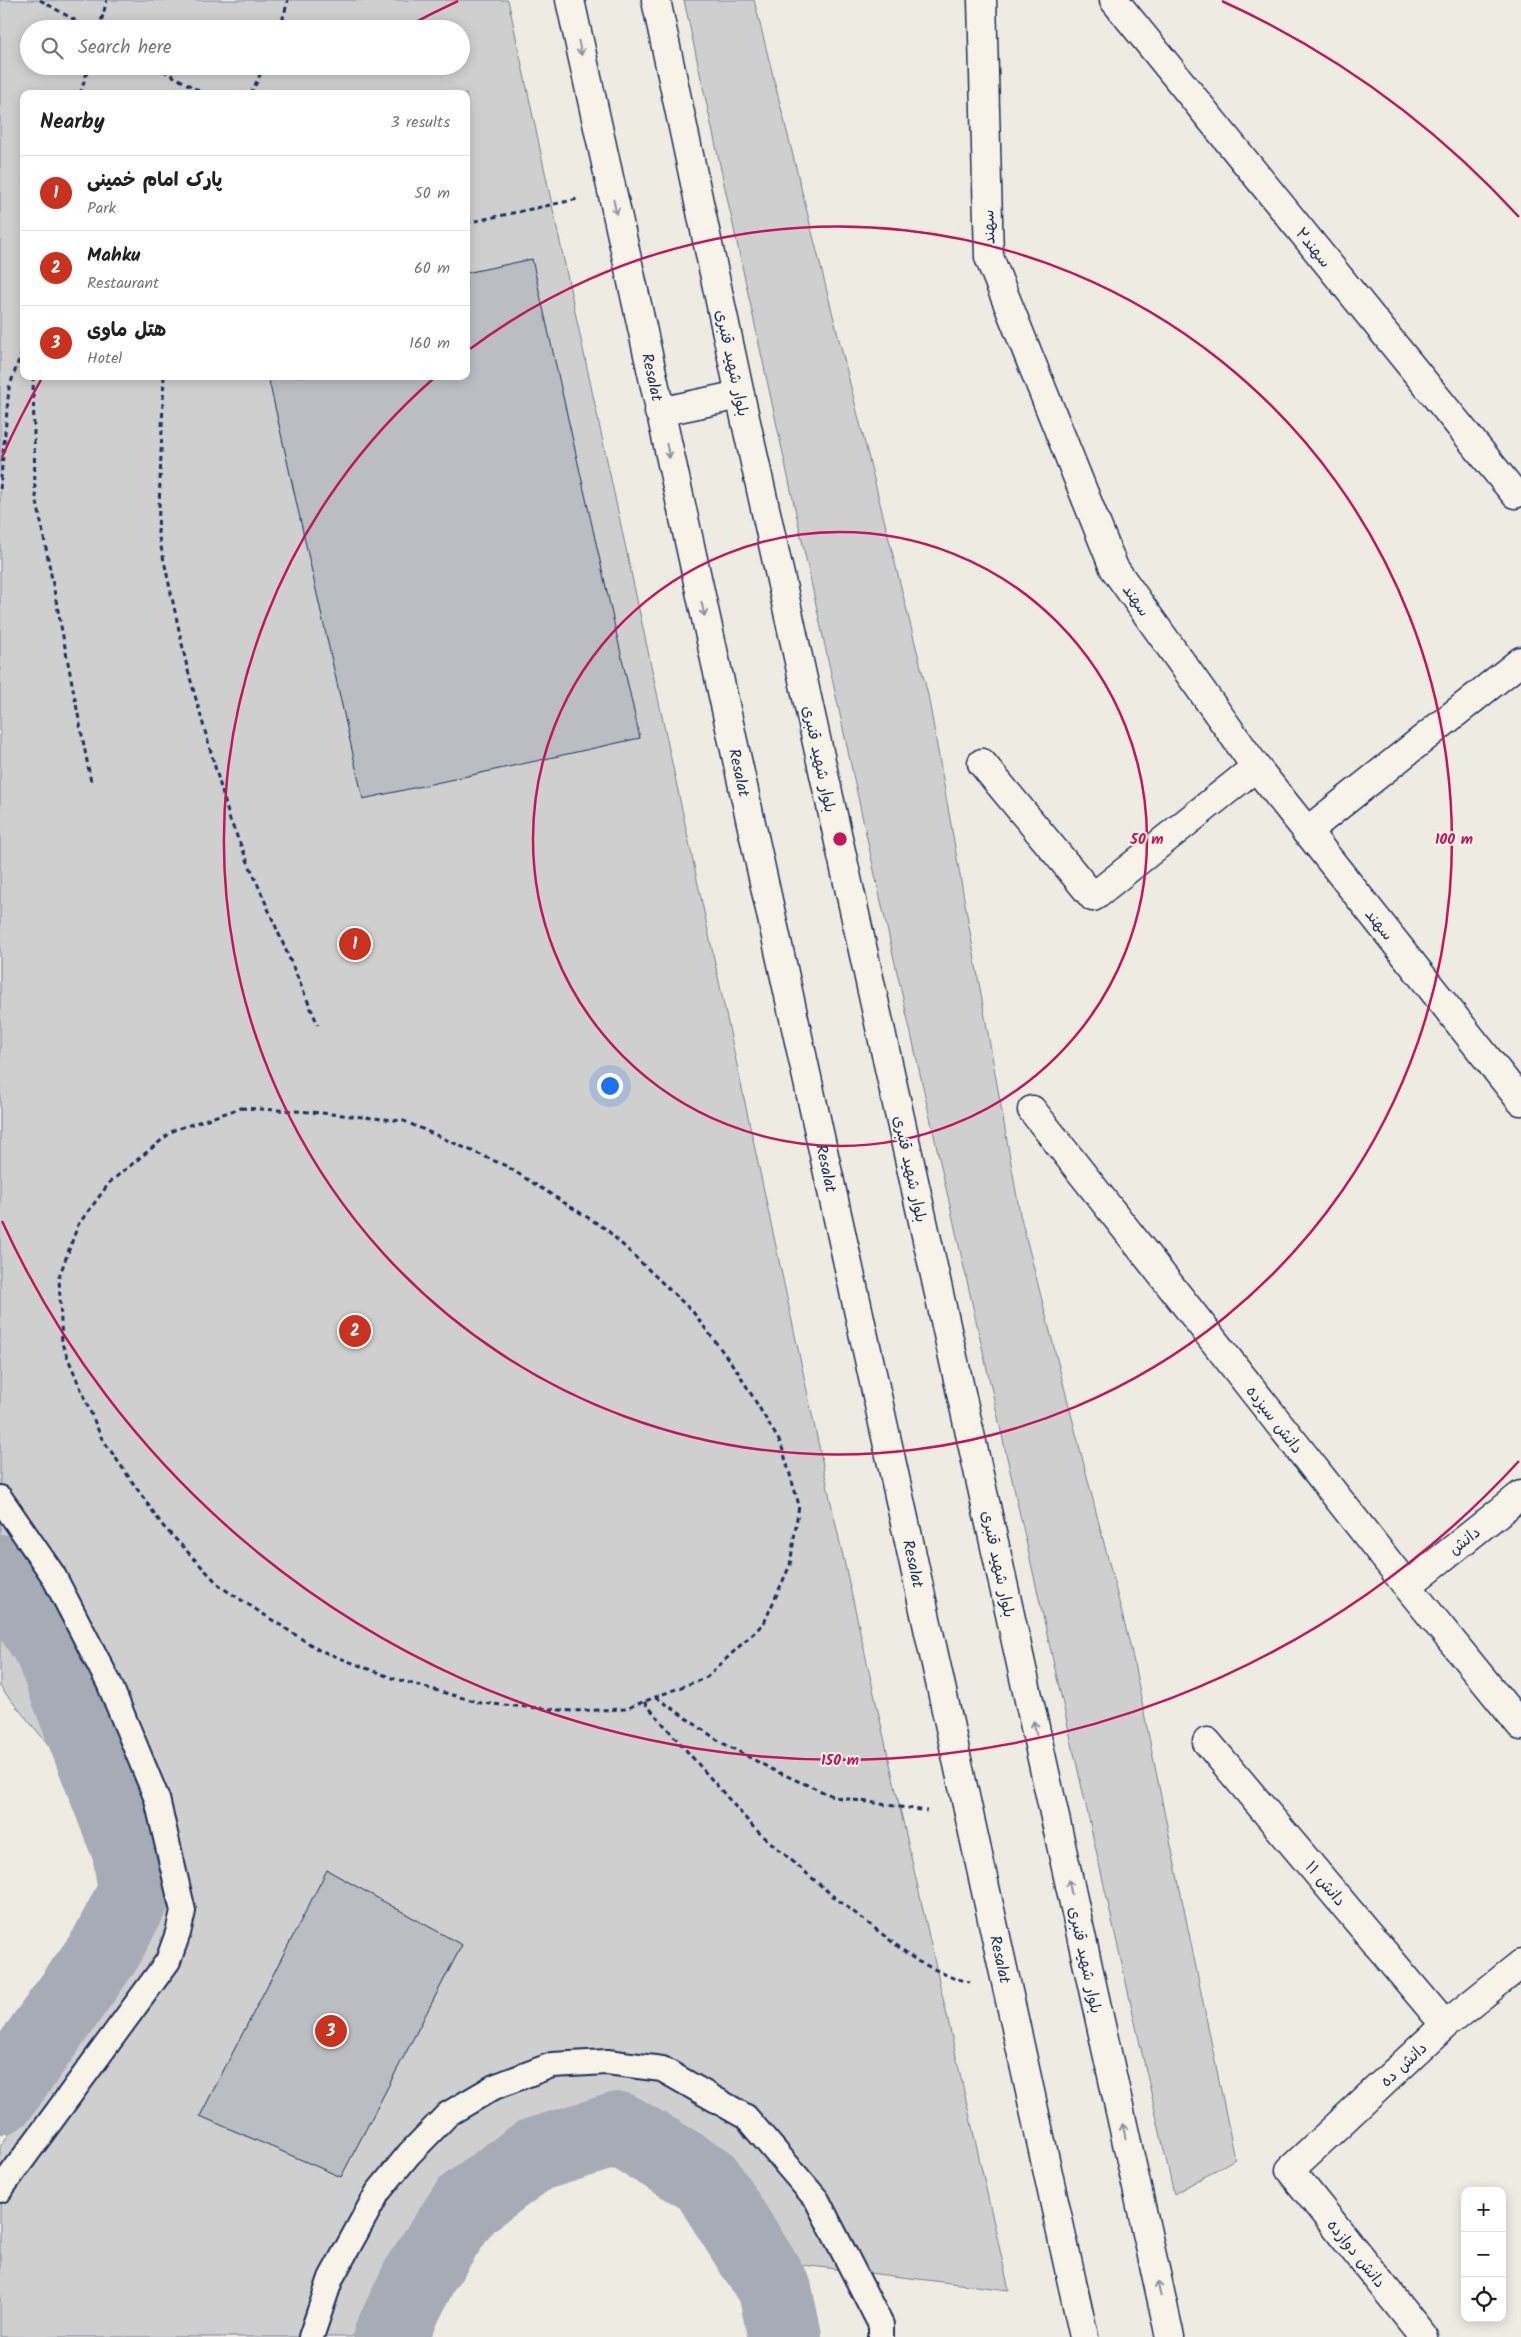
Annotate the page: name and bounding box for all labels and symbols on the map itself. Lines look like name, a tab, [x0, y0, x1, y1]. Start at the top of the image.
one-way arrow	[576, 39, 586, 55]
one-way arrow	[611, 198, 620, 214]
street label: سهند	[976, 209, 1003, 245]
street label: سهند۲	[1289, 222, 1337, 274]
street label: بلوار شهید قنبری	[708, 308, 755, 419]
street label: Resalat	[634, 351, 669, 404]
one-way arrow	[664, 442, 673, 458]
street label: سهند	[1116, 579, 1156, 622]
one-way arrow	[699, 601, 708, 617]
street label: بلوار شهید قنبری	[795, 704, 842, 815]
street label: Resalat	[721, 746, 756, 800]
text: 50 m	[1129, 828, 1164, 852]
text: 100 m	[1435, 828, 1473, 852]
centre of rings	[831, 830, 849, 848]
street label: سهند	[1358, 904, 1399, 946]
pin: 1	[339, 925, 371, 963]
your location	[597, 1073, 623, 1099]
street label: بلوار شهید قنبری	[886, 1114, 933, 1225]
street label: Resalat	[808, 1142, 843, 1196]
pin: 2	[339, 1312, 371, 1350]
street label: دانش سیزده	[1239, 1380, 1309, 1459]
street label: بلوار شهید قنبری	[974, 1509, 1021, 1620]
street label: دانش	[1444, 1521, 1486, 1562]
street label: Resalat	[895, 1538, 930, 1591]
one-way arrow	[1030, 1720, 1039, 1736]
text: 150 m	[821, 1749, 859, 1773]
street label: دانش ۱۱	[1298, 1856, 1351, 1912]
one-way arrow	[1065, 1879, 1074, 1895]
street label: بلوار شهید قنبری	[1061, 1905, 1108, 2016]
street label: Resalat	[982, 1933, 1017, 1987]
pin: 3	[315, 2012, 347, 2050]
street label: دانش ده	[1375, 2037, 1433, 2094]
one-way arrow	[1119, 2123, 1128, 2139]
street label: دانش دوازده	[1320, 2214, 1391, 2294]
one-way arrow	[1154, 2282, 1163, 2298]

